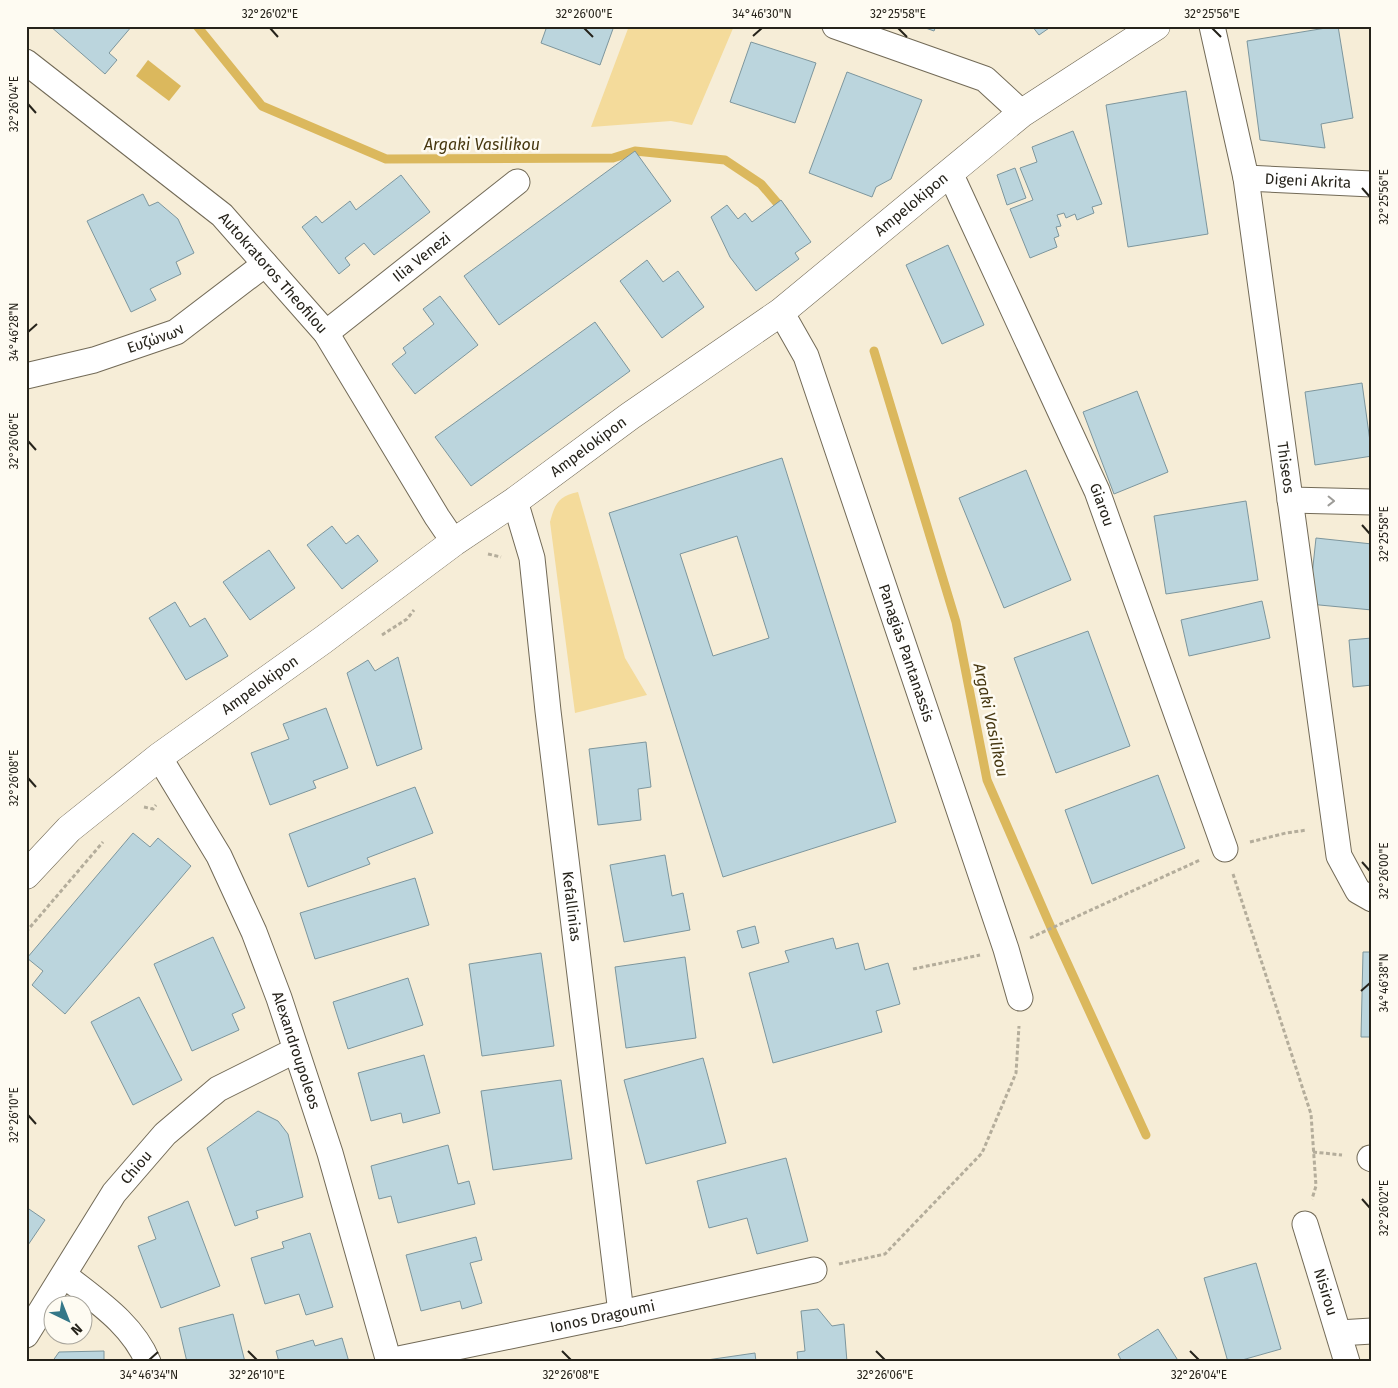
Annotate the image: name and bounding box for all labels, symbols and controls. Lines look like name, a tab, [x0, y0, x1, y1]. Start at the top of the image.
text: 32°26'02"E	[242, 7, 298, 21]
text: 32°26'00"E	[555, 7, 613, 21]
text: 34°46'30"N	[732, 7, 792, 21]
text: 32°25'58"E	[870, 7, 926, 21]
text: 32°25'56"E	[1184, 7, 1240, 21]
text: 32°26'04"E	[7, 76, 21, 132]
water label: Argaki Vasilikou	[423, 135, 540, 154]
street label: Ampelokipon	[871, 169, 952, 240]
text: 32°25'56"E	[1377, 169, 1391, 225]
street label: Digeni Akrita	[1264, 170, 1352, 192]
street label: Autokratoros Theofilou	[215, 209, 331, 337]
street label: Ilia Venezi	[389, 229, 454, 286]
text: 34°46'28"N	[7, 302, 21, 362]
street label: Ευζώνων	[125, 319, 189, 357]
text: 32°26'06"E	[7, 413, 21, 469]
street label: Ampelokipon	[547, 413, 630, 481]
street label: Thiseos	[1273, 441, 1298, 494]
street label: Giarou	[1086, 480, 1118, 529]
one-way arrow	[1328, 496, 1335, 506]
text: 32°25'58"E	[1377, 506, 1391, 562]
street label: Panagias Pantanassis	[875, 582, 938, 724]
street label: Ampelokipon	[218, 652, 302, 719]
water label: Argaki Vasilikou	[969, 660, 1012, 779]
text: 32°26'08"E	[7, 749, 21, 807]
text: 32°26'00"E	[1377, 842, 1391, 900]
street label: Kefallinias	[558, 870, 585, 942]
text: 34°46'38"N	[1377, 953, 1391, 1013]
street label: Alexandroupoleos	[268, 989, 324, 1111]
text: 32°26'10"E	[7, 1087, 21, 1143]
street label: Chiou	[117, 1147, 156, 1188]
text: 32°26'02"E	[1377, 1180, 1391, 1236]
street label: Nisirou	[1310, 1266, 1341, 1318]
north arrow	[42, 1296, 92, 1346]
street label: Ionos Dragoumi	[548, 1297, 657, 1336]
text: N	[67, 1320, 86, 1339]
text: 34°46'34"N	[120, 1368, 178, 1382]
text: 32°26'10"E	[229, 1368, 285, 1382]
text: 32°26'08"E	[542, 1368, 600, 1382]
text: 32°26'06"E	[857, 1368, 913, 1382]
text: 32°26'04"E	[1171, 1368, 1227, 1382]

